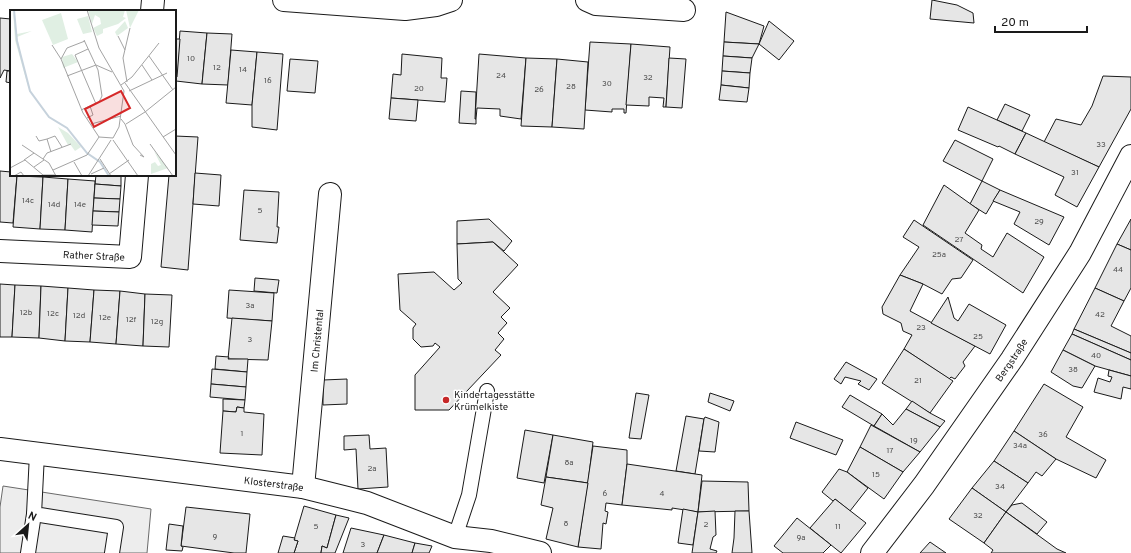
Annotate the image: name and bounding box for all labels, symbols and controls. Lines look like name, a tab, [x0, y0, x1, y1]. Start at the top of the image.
scale bar	[995, 8, 1087, 34]
inset map	[10, 10, 176, 176]
text: 20 m	[1001, 15, 1029, 31]
house number: 10	[187, 54, 195, 64]
house number: 12	[213, 63, 221, 73]
house number: 14	[239, 65, 247, 75]
house number: 24	[496, 71, 506, 81]
house number: 32	[643, 73, 653, 83]
house number: 16	[264, 76, 272, 86]
house number: 30	[602, 79, 612, 89]
house number: 28	[566, 82, 576, 92]
house number: 20	[414, 84, 424, 94]
house number: 26	[534, 85, 544, 95]
house number: 33	[1096, 140, 1106, 150]
house number: 31	[1071, 168, 1079, 178]
house number: 14c	[22, 196, 34, 206]
house number: 14d	[48, 200, 60, 210]
house number: 14e	[74, 200, 86, 210]
house number: 5	[258, 206, 263, 216]
house number: 29	[1034, 217, 1044, 227]
house number: 27	[955, 235, 964, 245]
street label: Rather Straße	[63, 249, 125, 265]
house number: 25a	[932, 250, 946, 260]
house number: 44	[1113, 265, 1123, 275]
house number: 3a	[245, 301, 255, 311]
house number: 12b	[20, 308, 33, 318]
house number: 12c	[47, 309, 59, 319]
street label: Im Christental	[309, 309, 327, 373]
house number: 42	[1095, 310, 1105, 320]
house number: 12d	[73, 311, 85, 321]
house number: 12e	[99, 313, 111, 323]
house number: 12f	[126, 315, 137, 325]
house number: 12g	[151, 317, 163, 327]
house number: 23	[916, 323, 926, 333]
house number: 25	[973, 332, 983, 342]
house number: 3	[248, 335, 253, 345]
street label: Bergstraße	[993, 337, 1031, 385]
house number: 40	[1091, 351, 1101, 361]
house number: 38	[1068, 365, 1078, 375]
house number: 21	[914, 376, 922, 386]
place label: Kindertagesstätte Krümelkiste	[454, 389, 535, 414]
marker: Kindertagesstätte Krümelkiste	[441, 395, 451, 405]
house number: 1	[241, 429, 243, 439]
house number: 36	[1038, 430, 1048, 440]
house number: 19	[910, 436, 918, 446]
house number: 34a	[1013, 441, 1027, 451]
house number: 17	[886, 446, 894, 456]
house number: 8a	[564, 458, 574, 468]
house number: 2a	[367, 464, 377, 474]
house number: 15	[872, 470, 880, 480]
street label: Klosterstraße	[243, 475, 304, 495]
house number: 34	[995, 482, 1005, 492]
house number: 6	[603, 489, 608, 499]
house number: 4	[660, 489, 665, 499]
north arrow	[8, 505, 48, 545]
text: N	[25, 509, 39, 525]
house number: 32	[973, 511, 983, 521]
house number: 8	[564, 519, 569, 529]
house number: 2	[704, 520, 709, 530]
house number: 5	[314, 522, 319, 532]
house number: 11	[835, 522, 841, 532]
house number: 9	[213, 532, 218, 542]
house number: 9a	[797, 533, 805, 543]
house number: 3	[361, 540, 366, 550]

